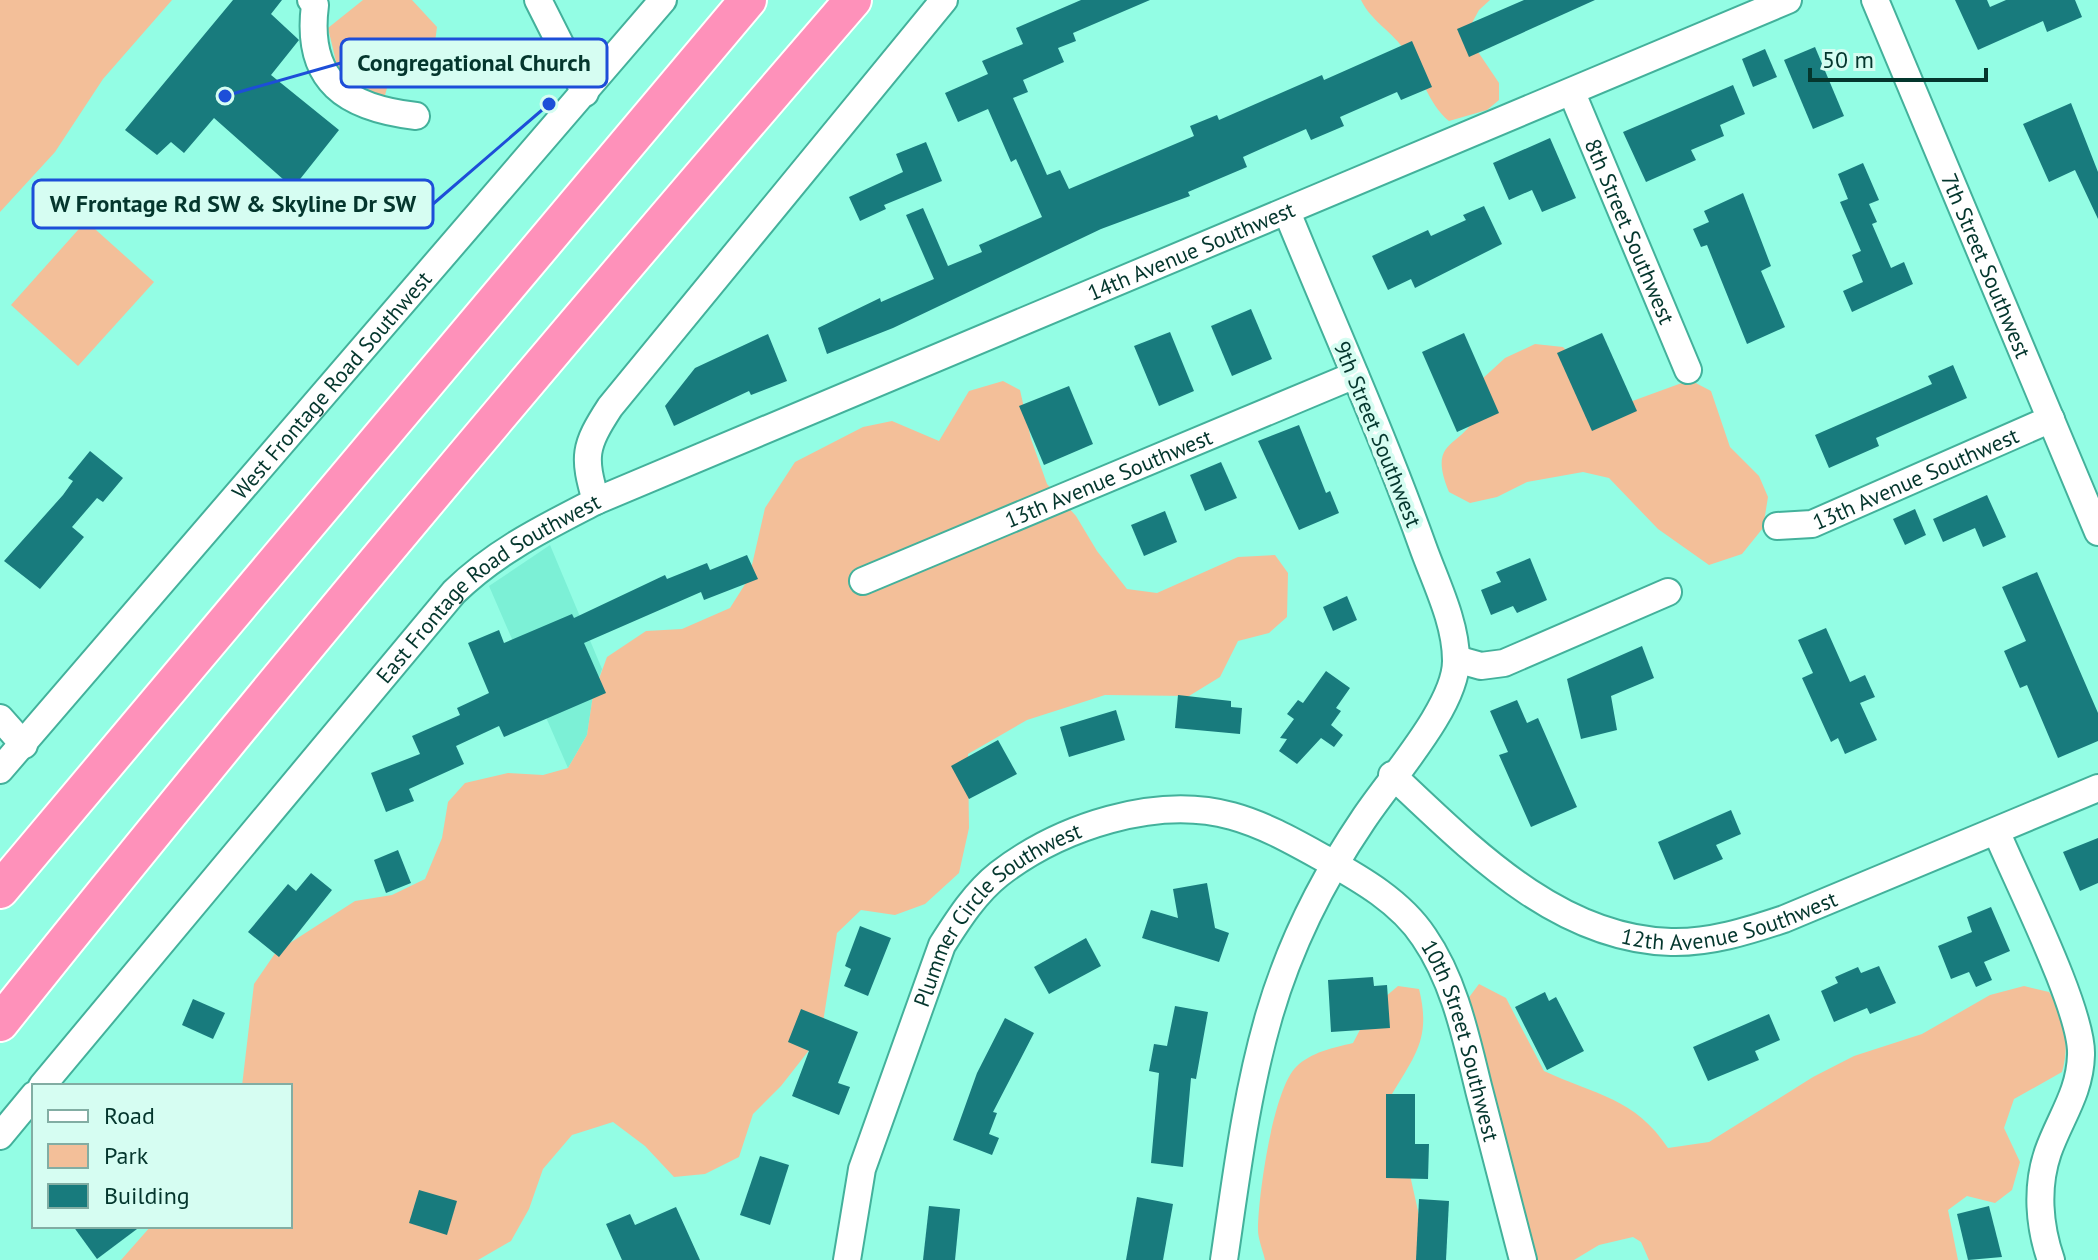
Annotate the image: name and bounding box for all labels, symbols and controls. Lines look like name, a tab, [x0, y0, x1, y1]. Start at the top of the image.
scale bar	[1810, 32, 1986, 82]
callout: Congregational Church	[341, 39, 607, 87]
text: 50 m	[1822, 44, 1874, 75]
text: Congregational Church	[357, 47, 591, 78]
street label: 8th Street Southwest	[1579, 135, 1681, 329]
street label: 7th Street Southwest	[1935, 169, 2038, 363]
callout: W Frontage Rd SW & Skyline Dr SW	[33, 180, 433, 228]
text: W Frontage Rd SW & Skyline Dr SW	[50, 188, 417, 219]
street label: 14th Avenue Southwest	[1083, 195, 1299, 307]
street label: West Frontage Road Southwest	[226, 265, 438, 505]
street label: 9th Street Southwest	[1328, 337, 1428, 532]
street label: 13th Avenue Southwest	[1808, 421, 2023, 536]
street label: 13th Avenue Southwest	[1001, 422, 1217, 534]
street label: East Frontage Road Southwest	[370, 487, 605, 689]
street label: Plummer Circle Southwest	[907, 816, 1086, 1011]
street label: 12th Avenue Southwest	[1618, 884, 1842, 956]
street label: 10th Street Southwest	[1415, 934, 1506, 1145]
legend	[32, 1084, 292, 1228]
text: Road	[104, 1100, 155, 1131]
text: Park	[104, 1140, 149, 1171]
text: Building	[104, 1180, 190, 1211]

